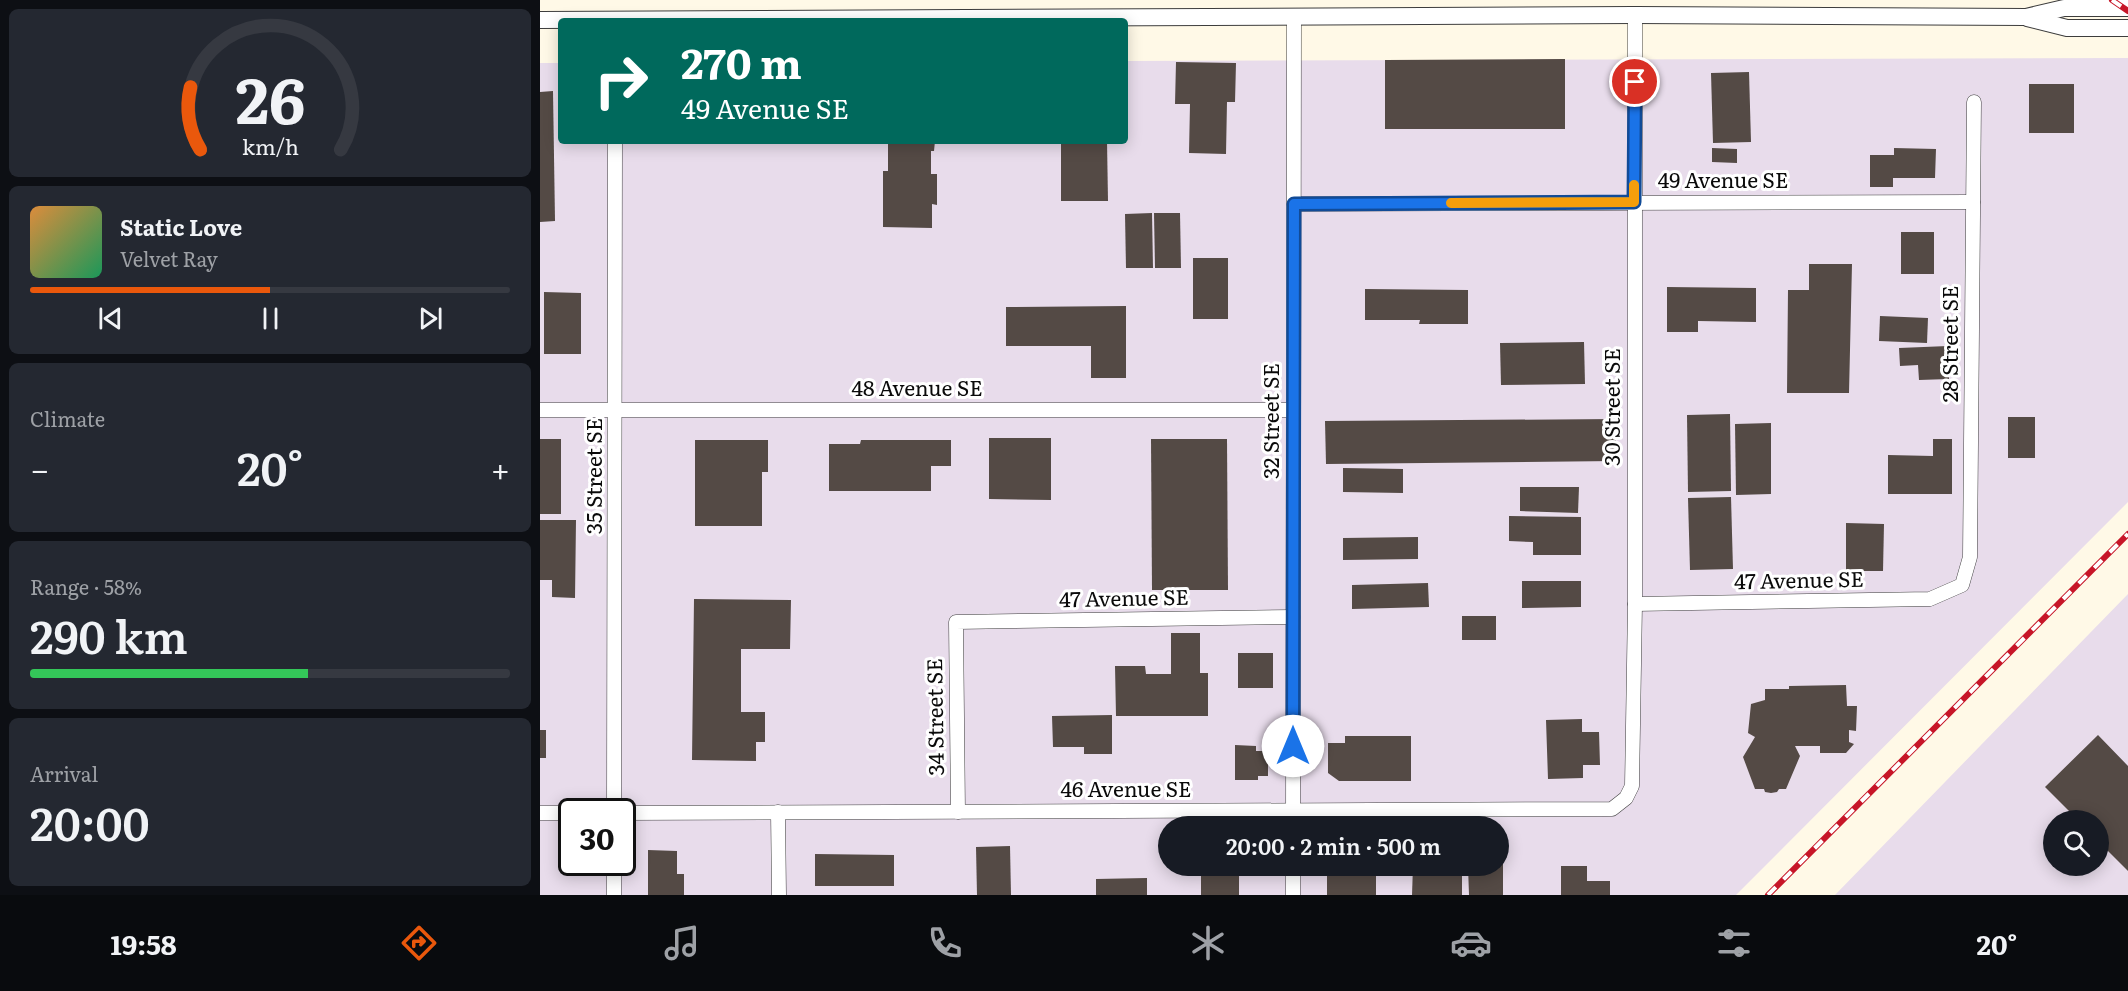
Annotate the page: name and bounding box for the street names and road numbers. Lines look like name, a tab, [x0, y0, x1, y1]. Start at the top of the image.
street label: 49 Avenue SE	[1658, 163, 1788, 194]
street label: 28 Street SE	[1933, 286, 1964, 402]
street label: 30 Street SE	[1595, 348, 1626, 466]
street label: 32 Street SE	[1254, 363, 1285, 479]
street label: 48 Avenue SE	[851, 371, 983, 402]
street label: 35 Street SE	[577, 418, 608, 534]
street label: 47 Avenue SE	[1734, 562, 1864, 595]
street label: 47 Avenue SE	[1059, 580, 1189, 613]
street label: 34 Street SE	[917, 658, 950, 776]
street label: 46 Avenue SE	[1061, 772, 1191, 803]

